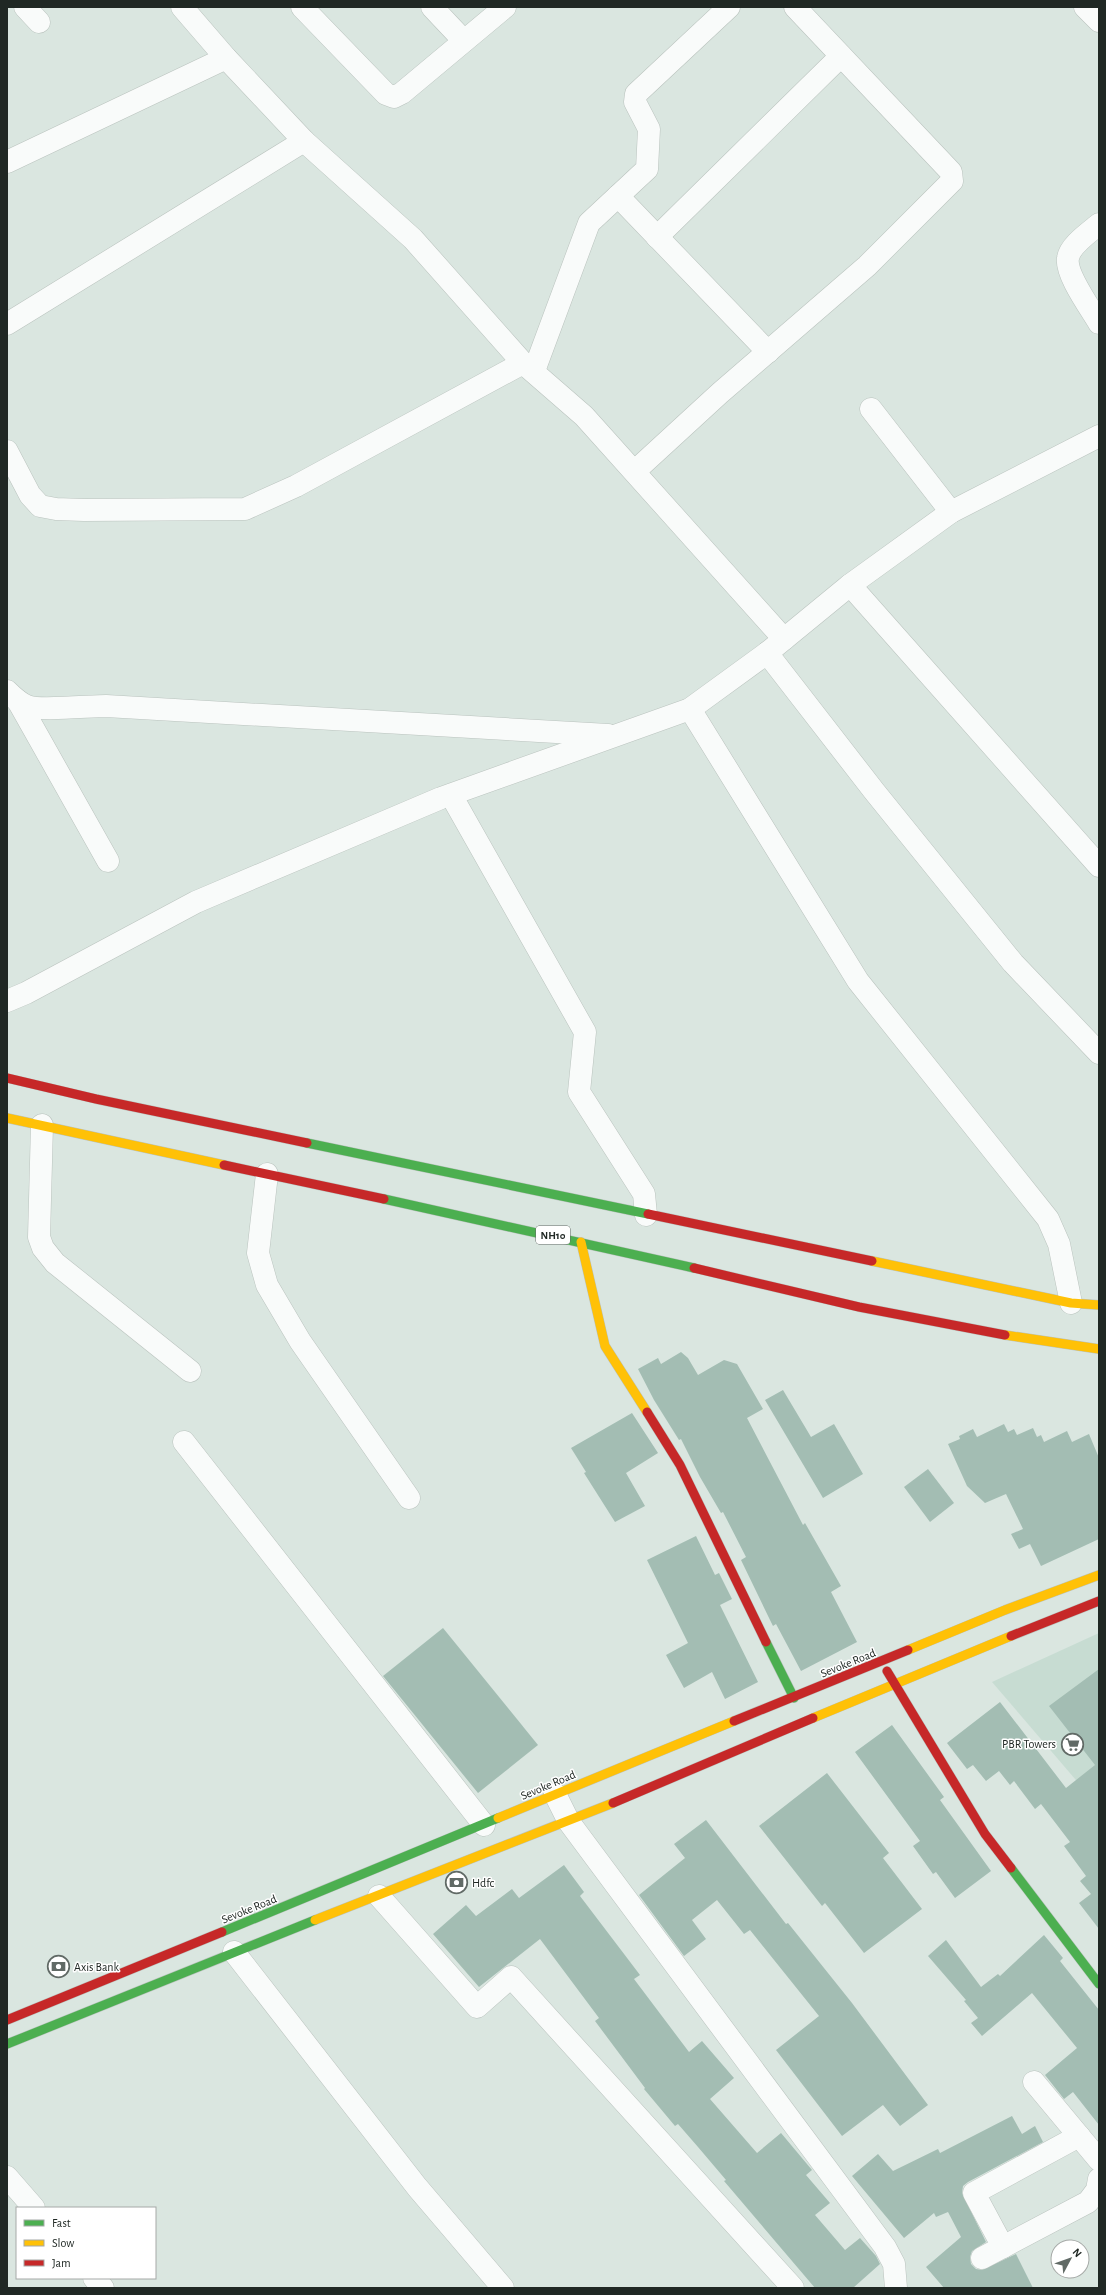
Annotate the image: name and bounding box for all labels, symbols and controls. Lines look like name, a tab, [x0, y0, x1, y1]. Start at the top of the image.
road number: NH10	[536, 1226, 570, 1244]
street label: Sevoke Road	[819, 1646, 877, 1680]
supermarket icon: PBR Towers	[1059, 1731, 1085, 1757]
place label: PBR Towers	[1002, 1738, 1056, 1750]
street label: Sevoke Road	[519, 1768, 577, 1802]
bank icon: Hdfc	[444, 1870, 470, 1896]
place label: Hdfc	[472, 1877, 495, 1889]
street label: Sevoke Road	[220, 1892, 278, 1926]
bank icon: Axis Bank	[46, 1954, 72, 1980]
place label: Axis Bank	[74, 1961, 120, 1973]
legend	[16, 2207, 156, 2279]
text: Fast	[52, 2217, 71, 2229]
text: Slow	[52, 2237, 74, 2249]
north arrow	[1050, 2239, 1090, 2279]
text: N	[1071, 2246, 1084, 2259]
text: Jam	[52, 2257, 71, 2269]

